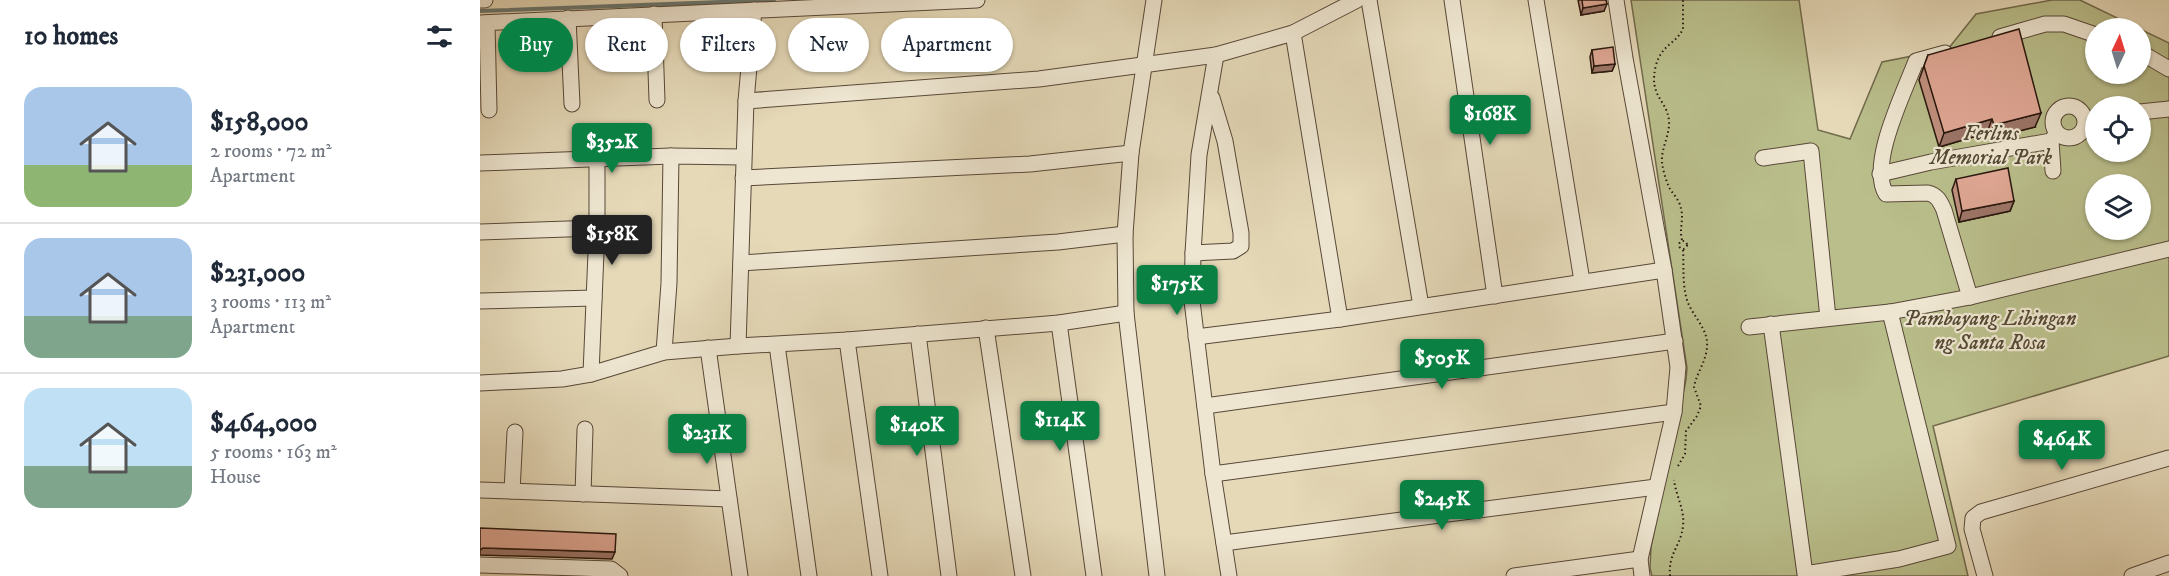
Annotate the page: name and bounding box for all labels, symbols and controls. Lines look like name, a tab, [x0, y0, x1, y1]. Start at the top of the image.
chip: Buy	[498, 18, 573, 72]
chip: Rent	[585, 18, 668, 72]
chip: Filters	[680, 18, 776, 72]
chip: New	[788, 18, 869, 72]
chip: Apartment	[881, 18, 1013, 72]
north arrow	[2085, 18, 2151, 84]
map controls	[2085, 18, 2151, 240]
text: 10 homes	[24, 20, 118, 53]
icon: filters	[423, 20, 456, 53]
pin: $168K	[1448, 95, 1532, 146]
button: locate	[2085, 96, 2151, 162]
text: $168K	[1464, 102, 1516, 127]
text: $158,000	[210, 106, 308, 139]
icon: home	[72, 111, 144, 183]
park label: Ferlins Memorial Park	[1928, 121, 2052, 171]
pin: $352K	[570, 123, 654, 174]
text: $352K	[586, 130, 638, 155]
text: 2 rooms · 72 m²	[210, 139, 332, 164]
text: Apartment	[210, 164, 295, 189]
button: layers	[2085, 174, 2151, 240]
pin: $158K	[570, 215, 654, 266]
text: $158K	[586, 222, 638, 247]
text: $231,000	[210, 257, 305, 290]
icon: home	[72, 262, 144, 334]
pin: $175K	[1135, 265, 1219, 316]
text: $175K	[1151, 272, 1203, 297]
text: 3 rooms · 113 m²	[210, 290, 331, 315]
park label: Pambayang Libingan ng Santa Rosa	[1904, 306, 2077, 356]
text: Apartment	[210, 315, 295, 340]
pin: $505K	[1400, 339, 1484, 390]
text: $505K	[1414, 346, 1470, 371]
pin: $114K	[1018, 401, 1102, 452]
pin: $140K	[875, 406, 959, 457]
text: $464,000	[210, 407, 317, 440]
text: $114K	[1034, 408, 1086, 433]
icon: home	[72, 412, 144, 484]
text: $140K	[890, 413, 944, 438]
pin: $231K	[665, 414, 749, 465]
pin: $464K	[2020, 420, 2104, 471]
text: $231K	[682, 421, 732, 446]
text: $464K	[2033, 427, 2091, 452]
text: 5 rooms · 163 m²	[210, 440, 337, 465]
text: House	[210, 465, 261, 490]
pin: $245K	[1400, 480, 1484, 531]
text: $245K	[1414, 487, 1470, 512]

